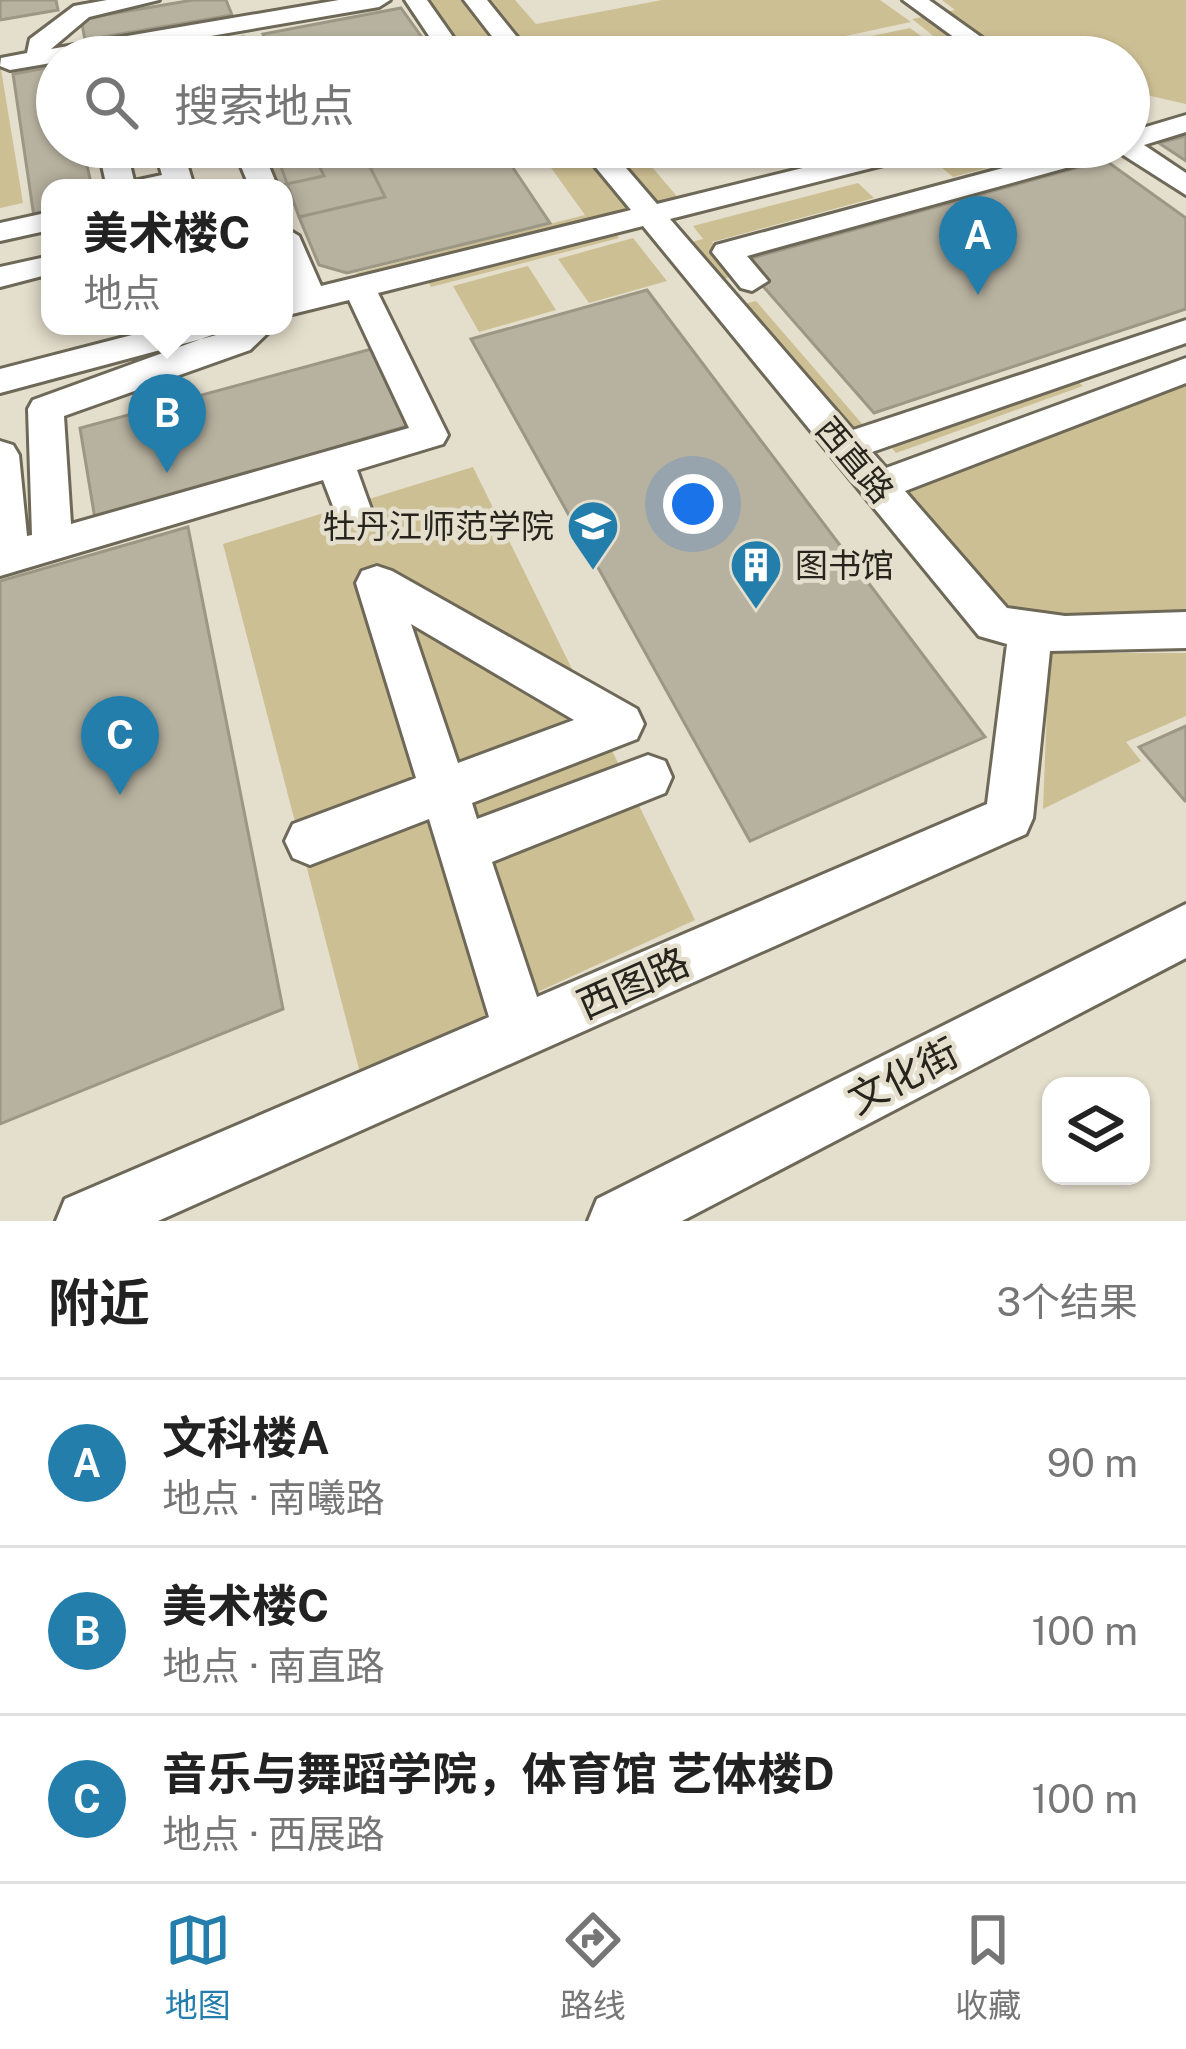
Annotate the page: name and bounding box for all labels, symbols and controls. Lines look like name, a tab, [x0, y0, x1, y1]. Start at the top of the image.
search box	[36, 36, 1150, 168]
icon: search	[78, 69, 144, 135]
text: 搜索地点	[174, 79, 354, 132]
popup	[41, 179, 293, 335]
pin: A	[939, 196, 1017, 295]
text: 美术楼C	[83, 206, 251, 259]
text: 地点	[83, 270, 161, 316]
pin: B	[128, 374, 206, 473]
street label: 西直路	[809, 410, 901, 510]
your location	[663, 474, 723, 534]
school or university icon: 牡丹江师范学院	[565, 498, 621, 572]
place label: 牡丹江师范学院	[323, 507, 554, 545]
building icon: 图书馆	[728, 537, 784, 611]
place label: 图书馆	[795, 546, 894, 584]
pin: C	[81, 696, 159, 795]
street label: 西图路	[570, 938, 696, 1028]
street label: 文化街	[840, 1029, 966, 1123]
map controls	[1042, 1077, 1150, 1185]
button: layers	[1042, 1077, 1150, 1185]
text: 附近	[48, 1273, 150, 1332]
text: 3个结果	[996, 1279, 1138, 1325]
text: 文科楼A	[162, 1411, 330, 1464]
text: A	[73, 1440, 101, 1486]
text: 90 m	[1047, 1440, 1138, 1486]
text: 地点 · 南曦路	[162, 1475, 385, 1521]
text: 美术楼C	[162, 1579, 329, 1632]
text: B	[74, 1608, 100, 1654]
text: 100 m	[1031, 1608, 1138, 1654]
text: 地点 · 南直路	[162, 1643, 385, 1689]
text: 音乐与舞蹈学院，体育馆 艺体楼D	[162, 1747, 835, 1800]
text: C	[73, 1776, 101, 1822]
text: 100 m	[1031, 1776, 1138, 1822]
text: 地点 · 西展路	[162, 1811, 385, 1857]
tab: 地图	[165, 1907, 231, 2027]
tab: 路线	[560, 1907, 626, 2027]
tab: 收藏	[955, 1907, 1021, 2027]

